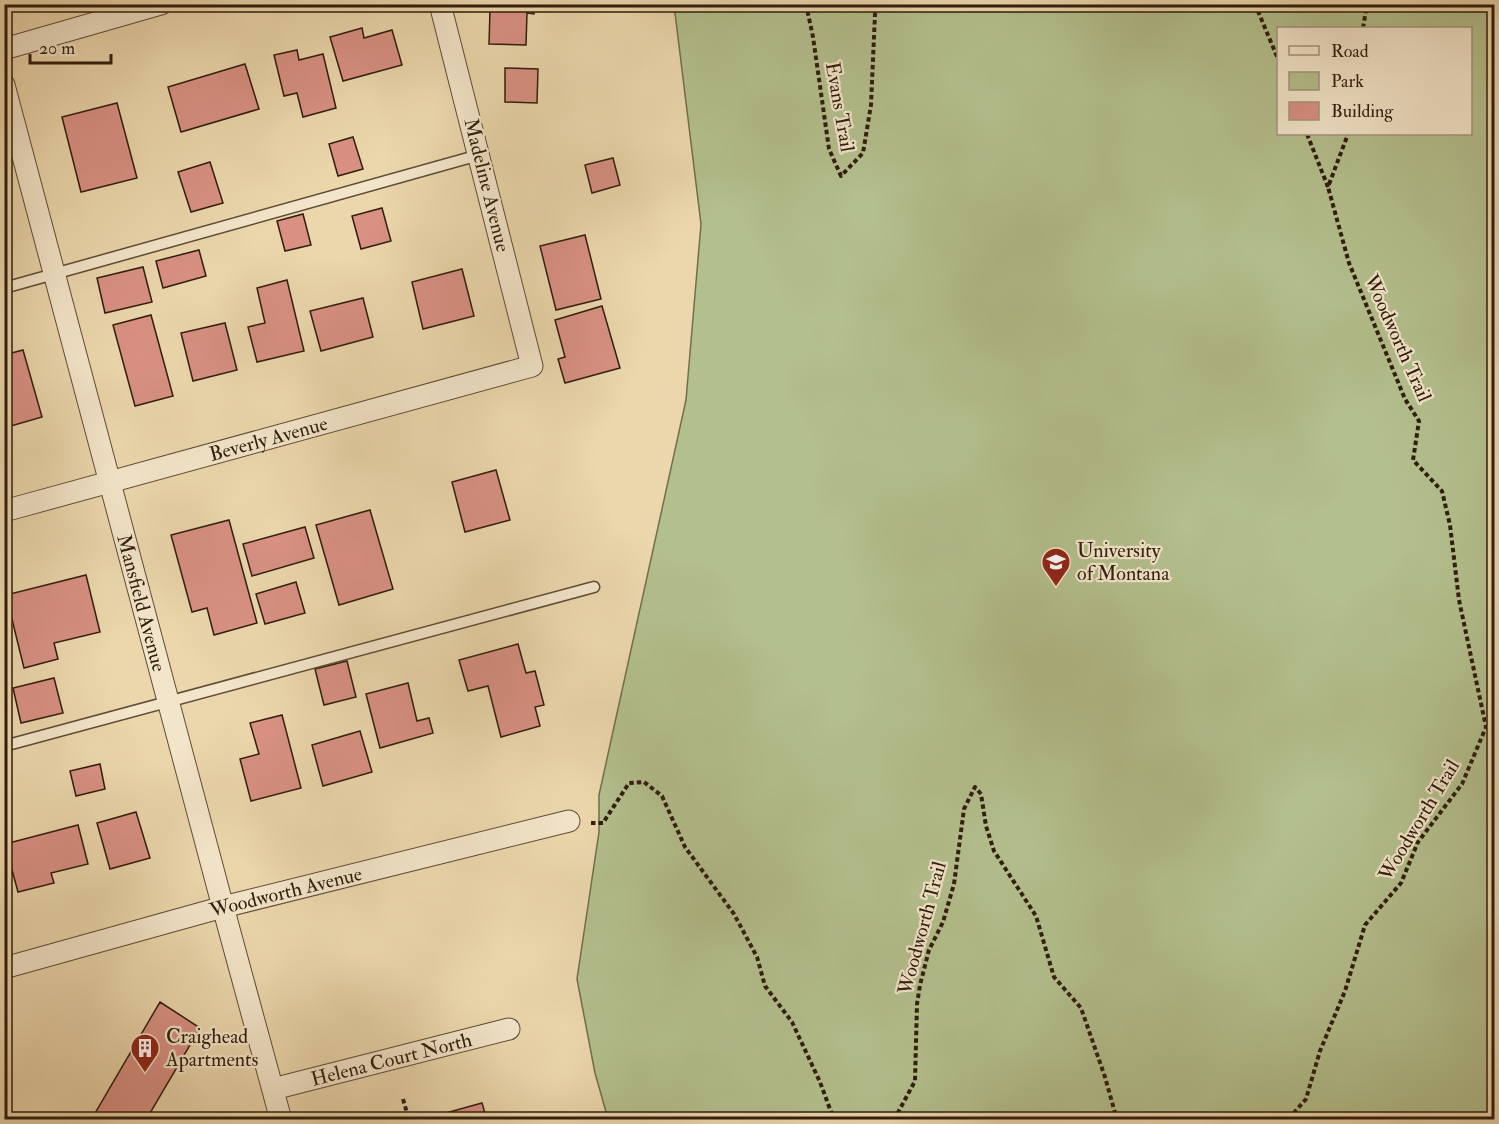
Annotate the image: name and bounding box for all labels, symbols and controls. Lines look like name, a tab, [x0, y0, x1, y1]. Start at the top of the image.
scale bar	[30, 27, 111, 65]
legend	[1277, 27, 1472, 135]
text: 20 m	[39, 37, 75, 60]
text: Road	[1331, 40, 1369, 63]
street label: Evans Trail	[820, 60, 860, 154]
text: Park	[1331, 70, 1364, 93]
text: Building	[1331, 100, 1394, 123]
street label: Madeline Avenue	[458, 116, 516, 254]
street label: Woodworth Trail	[1358, 269, 1437, 406]
street label: Beverly Avenue	[206, 410, 330, 467]
street label: Mansfield Avenue	[112, 532, 172, 674]
place label: University of Montana	[1077, 538, 1170, 586]
school or university icon: University of Montana	[1040, 546, 1072, 588]
street label: Woodworth Trail	[1373, 755, 1465, 886]
street label: Woodworth Trail	[892, 859, 952, 998]
street label: Woodworth Avenue	[206, 860, 365, 923]
place label: Craighead Apartments	[165, 1024, 258, 1073]
street label: Helena Court North	[308, 1026, 475, 1091]
building icon: Craighead Apartments	[129, 1032, 161, 1074]

